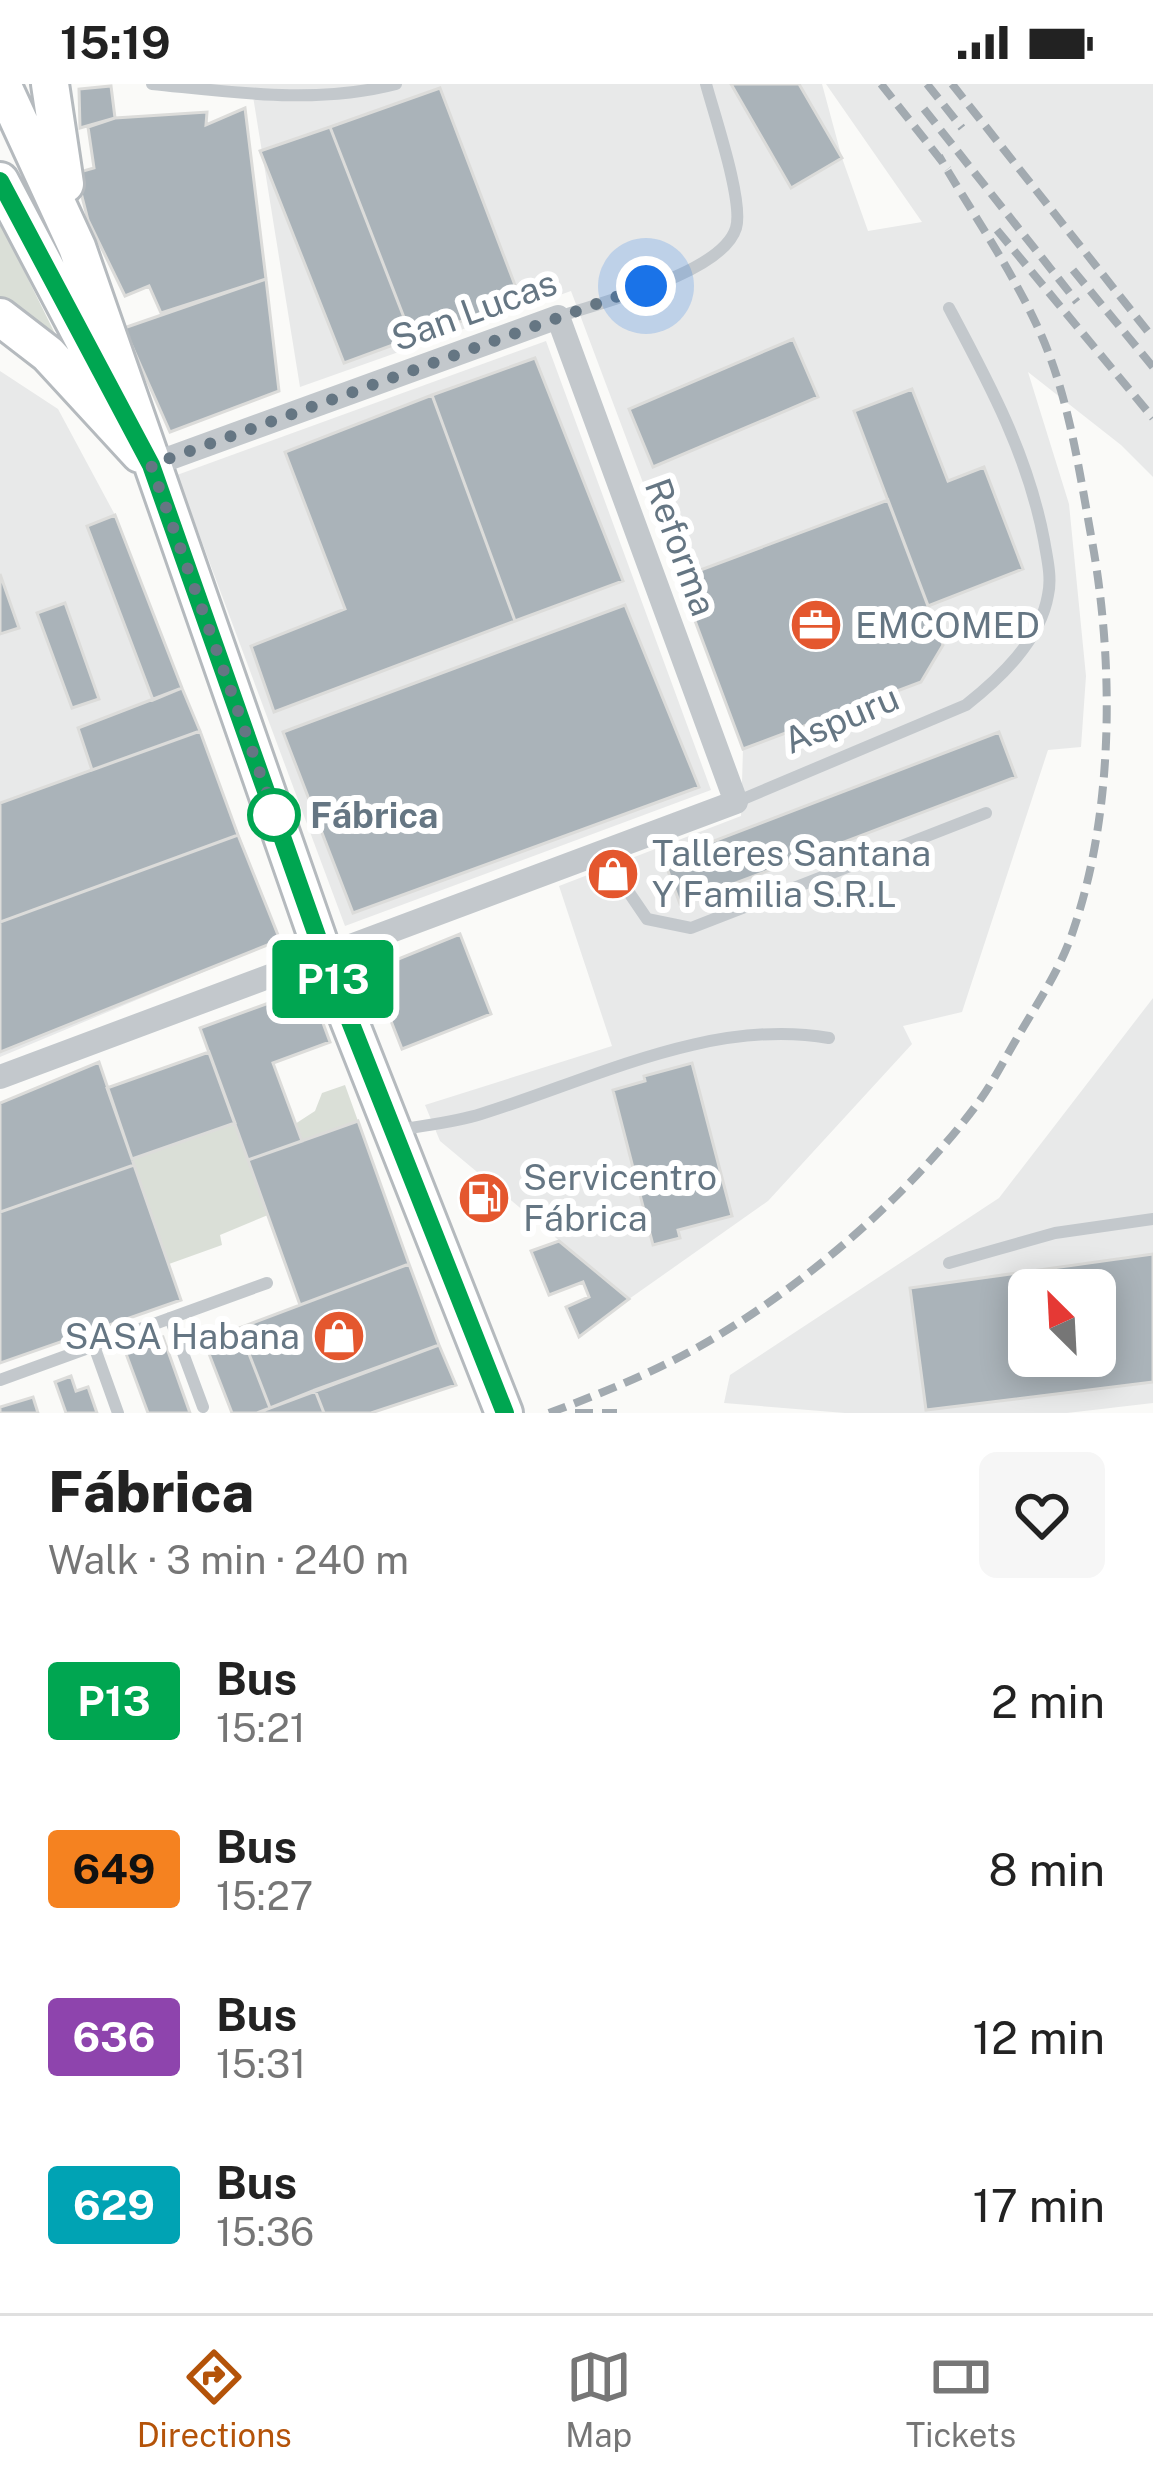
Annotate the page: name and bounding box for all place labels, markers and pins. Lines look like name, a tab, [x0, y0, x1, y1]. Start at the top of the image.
office icon: EMCOMED	[788, 597, 844, 653]
place label: EMCOMED	[855, 604, 1040, 646]
marker: Fábrica	[249, 790, 299, 840]
place label: Fábrica	[310, 794, 438, 836]
place label: Talleres Santana Y Familia S.R.L	[652, 832, 931, 915]
shop icon: Talleres Santana Y Familia S.R.L	[585, 846, 641, 902]
place label: Servicentro Fábrica	[523, 1156, 717, 1239]
fuel station icon: Servicentro Fábrica	[456, 1170, 512, 1226]
shop icon: SASA Habana	[311, 1308, 367, 1364]
place label: SASA Habana	[64, 1315, 300, 1357]

